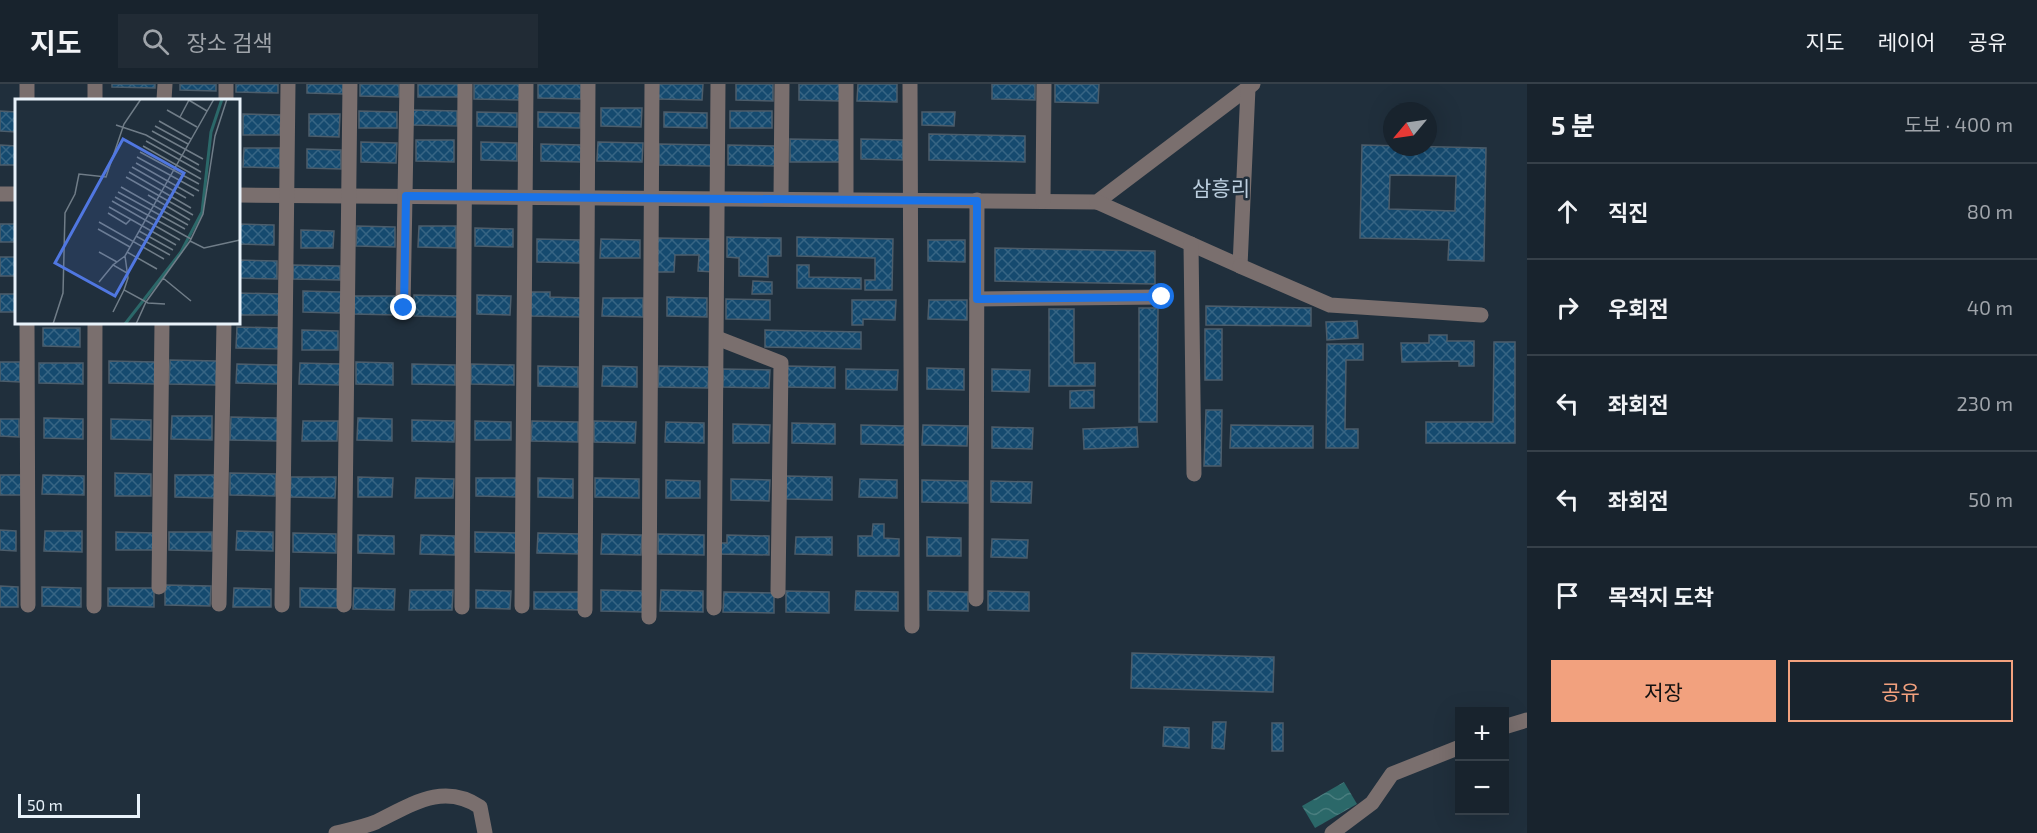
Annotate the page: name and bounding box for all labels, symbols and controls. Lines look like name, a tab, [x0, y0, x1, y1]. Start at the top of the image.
search box	[118, 14, 538, 68]
text: 지도	[30, 25, 82, 59]
icon: search	[139, 25, 172, 58]
text: 장소 검색	[187, 29, 272, 55]
text: 지도	[1806, 29, 1844, 54]
text: 레이어	[1877, 29, 1935, 54]
text: 공유	[1968, 29, 2007, 54]
inset map	[15, 99, 240, 324]
north arrow	[1383, 102, 1437, 156]
text: 5 분	[1551, 109, 1595, 140]
text: 도보 · 400 m	[1904, 112, 2013, 136]
district label: 삼흥리	[1192, 175, 1250, 200]
icon: ahead	[1551, 195, 1584, 228]
text: 직진	[1608, 199, 1648, 225]
text: 80 m	[1967, 199, 2013, 223]
route start	[1148, 283, 1174, 309]
icon: right	[1551, 291, 1584, 324]
route end	[390, 294, 416, 320]
text: 우회전	[1608, 295, 1669, 321]
text: 40 m	[1967, 295, 2013, 319]
icon: left	[1551, 387, 1584, 420]
text: 좌회전	[1608, 391, 1669, 417]
text: 230 m	[1957, 391, 2013, 415]
icon: left	[1551, 483, 1584, 516]
text: 좌회전	[1608, 487, 1669, 513]
text: 50 m	[1968, 487, 2013, 511]
icon: arrive	[1551, 579, 1584, 612]
text: 목적지 도착	[1608, 583, 1714, 609]
button: 저장	[1551, 660, 1776, 722]
button: 공유	[1788, 660, 2013, 722]
map controls	[1455, 707, 1509, 815]
button: +	[1455, 707, 1509, 761]
button: −	[1455, 761, 1509, 815]
scale bar	[18, 791, 140, 818]
text: 50 m	[27, 795, 63, 814]

